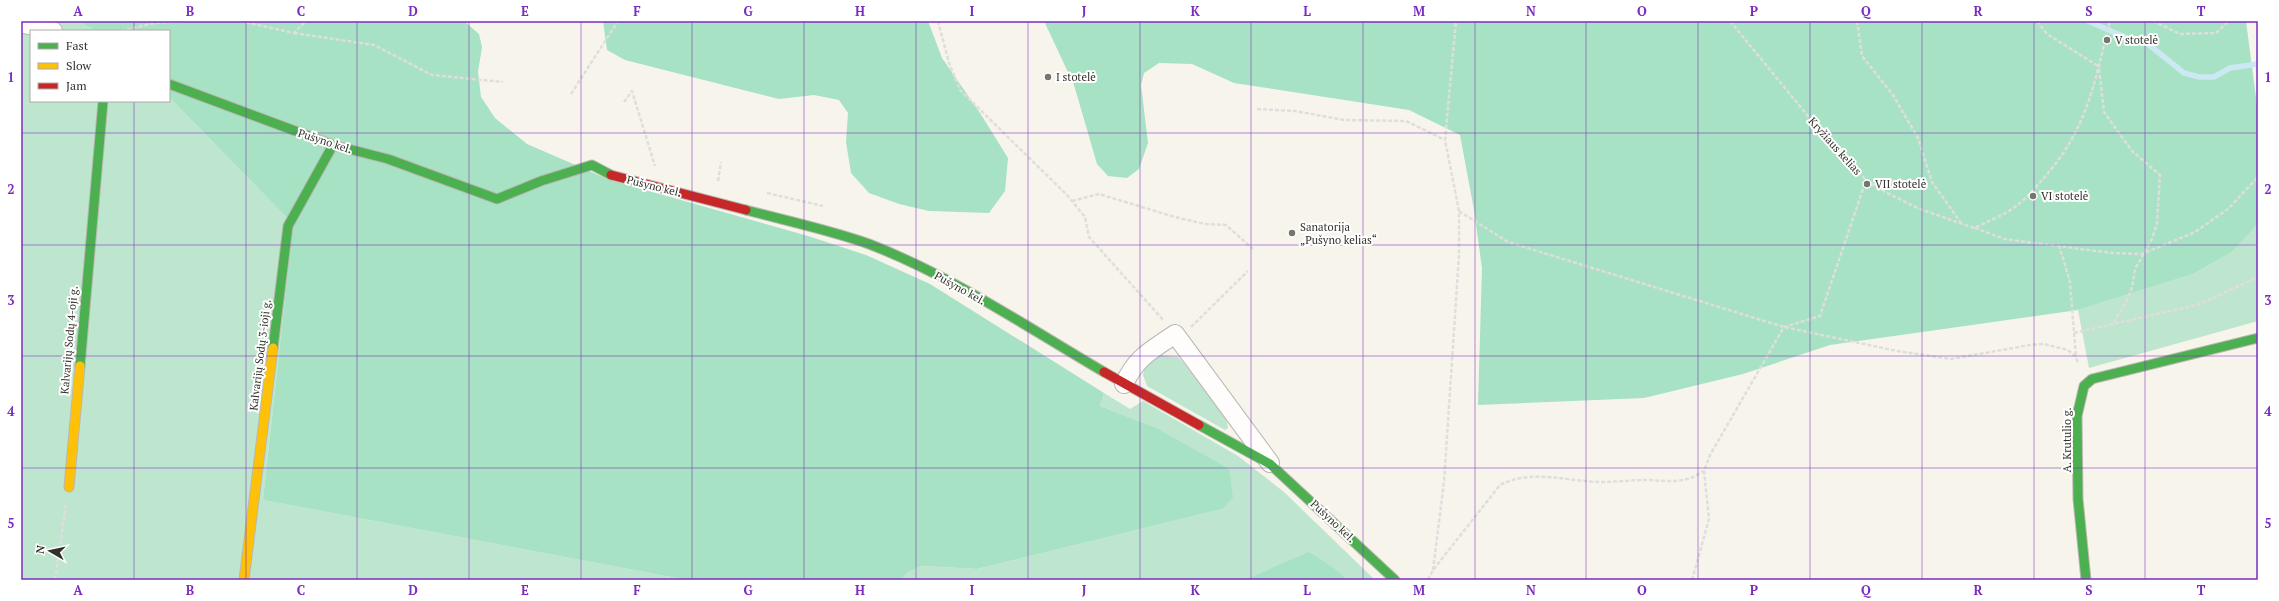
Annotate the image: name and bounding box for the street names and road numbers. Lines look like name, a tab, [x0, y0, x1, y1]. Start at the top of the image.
street label: Kryžiaus kelias	[1805, 114, 1865, 178]
street label: Pušyno kel.	[296, 126, 354, 156]
street label: Pušyno kel.	[625, 172, 683, 200]
street label: Pušyno kel.	[932, 268, 988, 308]
street label: Kalvarijų Sodų 4-oji g.	[57, 285, 81, 395]
street label: Kalvarijų Sodų 3-ioji g.	[246, 299, 274, 411]
street label: A. Krutulio g.	[2060, 407, 2074, 473]
street label: Pušyno kel.	[1308, 497, 1358, 545]

